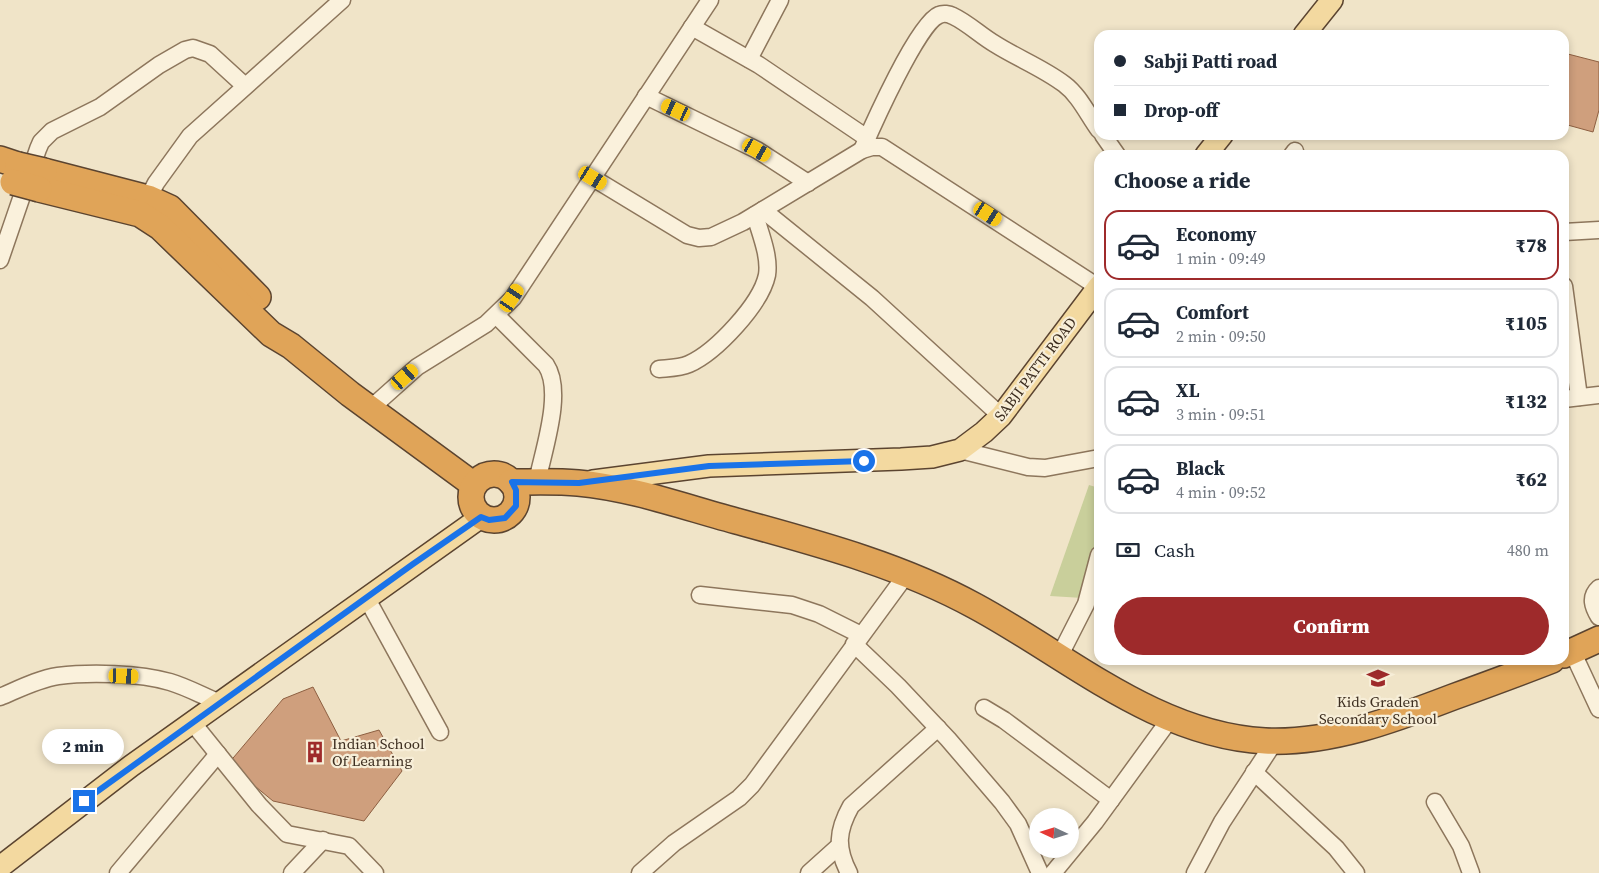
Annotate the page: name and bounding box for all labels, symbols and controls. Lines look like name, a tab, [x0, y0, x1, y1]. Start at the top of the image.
text: Sabji Patti road	[1144, 48, 1277, 74]
car	[659, 97, 692, 123]
text: Drop-off	[1144, 97, 1218, 123]
car	[740, 136, 773, 164]
car	[576, 164, 609, 192]
text: Choose a ride	[1114, 165, 1251, 195]
car	[971, 200, 1004, 228]
text: Economy	[1176, 221, 1257, 247]
icon: car	[1116, 223, 1161, 268]
text: ₹78	[1516, 232, 1547, 258]
text: 1 min · 09:49	[1176, 247, 1266, 269]
car	[497, 281, 526, 315]
text: Comfort	[1176, 299, 1249, 325]
icon: car	[1116, 301, 1161, 346]
text: ₹105	[1505, 310, 1547, 336]
street label: SABJI PATTI ROAD	[989, 313, 1081, 425]
text: 2 min · 09:50	[1176, 325, 1266, 347]
car	[388, 361, 421, 393]
text: XL	[1176, 377, 1199, 403]
icon: car	[1116, 379, 1161, 424]
text: ₹132	[1505, 388, 1547, 414]
text: 3 min · 09:51	[1176, 403, 1266, 425]
route start	[853, 450, 875, 472]
text: Black	[1176, 455, 1225, 481]
icon: car	[1116, 457, 1161, 502]
text: ₹62	[1516, 466, 1547, 492]
text: 4 min · 09:52	[1176, 481, 1266, 503]
icon: cash	[1114, 536, 1142, 564]
text: Cash	[1154, 537, 1195, 563]
text: 480 m	[1507, 539, 1549, 561]
button: Confirm	[1114, 597, 1549, 655]
school or university icon: Kids Graden Secondary School	[1365, 665, 1391, 691]
car	[108, 668, 139, 684]
place label: Kids Graden Secondary School	[1319, 691, 1438, 729]
callout: 2 min	[43, 728, 125, 764]
place label: Indian School Of Learning	[332, 733, 425, 771]
text: 2 min	[62, 735, 104, 757]
building icon: Indian School Of Learning	[302, 739, 328, 765]
route end	[73, 790, 95, 812]
north arrow	[1029, 808, 1079, 858]
map controls	[1029, 808, 1079, 858]

